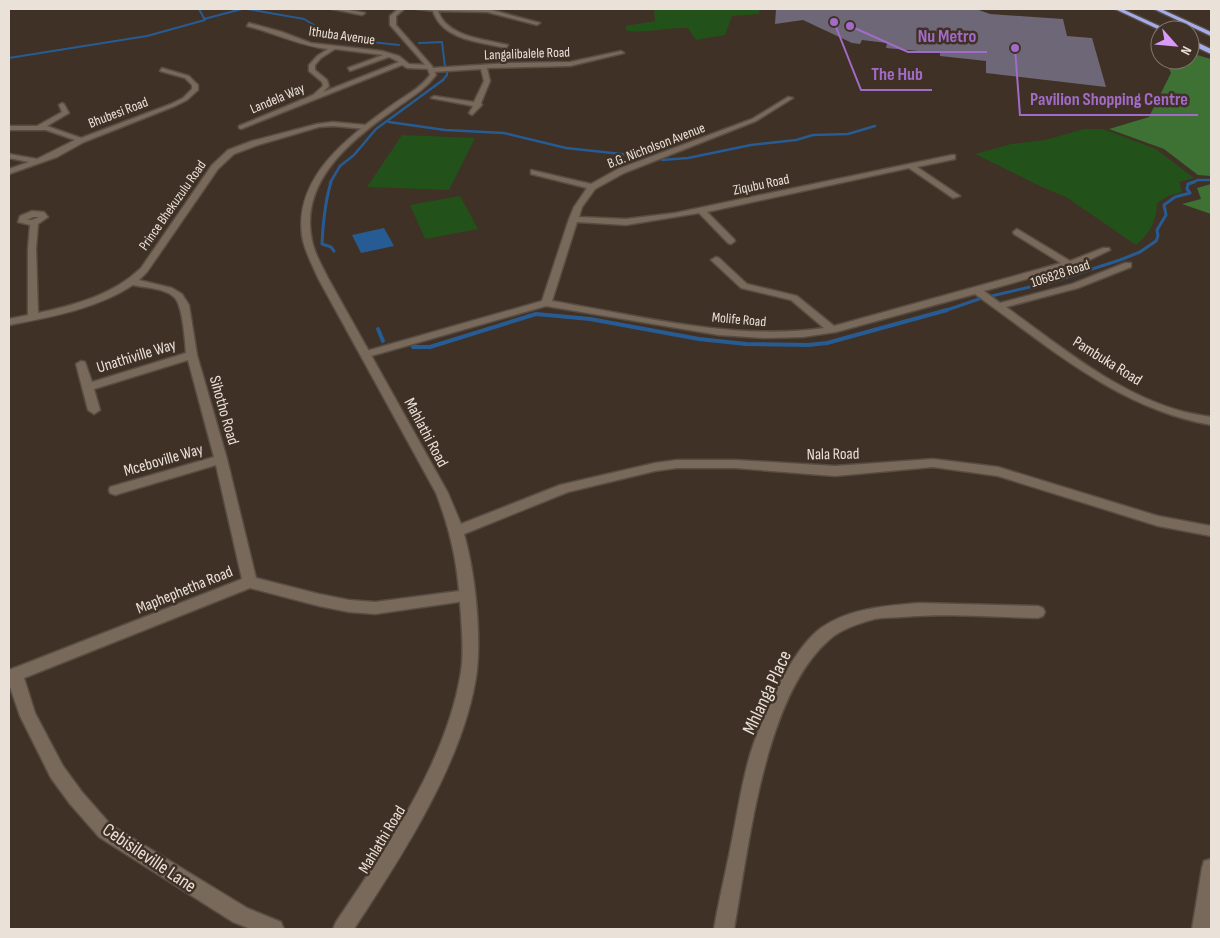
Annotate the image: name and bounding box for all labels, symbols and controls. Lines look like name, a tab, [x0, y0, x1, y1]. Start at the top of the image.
callout: Nu Metro	[908, 19, 987, 52]
north arrow	[1150, 20, 1200, 70]
street label: Ithuba Avenue	[308, 22, 376, 49]
text: Nu Metro	[918, 26, 976, 47]
street label: Langalibalele Road	[484, 43, 570, 63]
text: N	[1177, 43, 1195, 58]
callout: The Hub	[861, 57, 932, 90]
text: The Hub	[871, 64, 923, 85]
street label: Landela Way	[247, 79, 308, 118]
callout: Pavilion Shopping Centre	[1020, 82, 1198, 115]
text: Pavilion Shopping Centre	[1030, 89, 1188, 110]
street label: Bhubesi Road	[86, 93, 151, 132]
street label: B.G. Nicholson Avenue	[605, 119, 707, 172]
street label: Prince Bhekuzulu Road	[135, 157, 210, 254]
street label: Ziqubu Road	[731, 170, 791, 199]
street label: 106828 Road	[1028, 256, 1092, 291]
street label: Molife Road	[711, 309, 767, 330]
street label: Pambuka Road	[1069, 333, 1145, 390]
street label: Unathiville Way	[94, 335, 178, 377]
street label: Sihotho Road	[205, 374, 242, 447]
street label: Mahlathi Road	[400, 395, 452, 471]
street label: Mceboville Way	[122, 440, 205, 481]
street label: Nala Road	[807, 445, 860, 464]
street label: Maphephetha Road	[133, 562, 236, 618]
street label: Mhlanga Place	[738, 647, 797, 738]
street label: Mahlathi Road	[355, 802, 410, 877]
street label: Cebisileville Lane	[98, 818, 200, 898]

